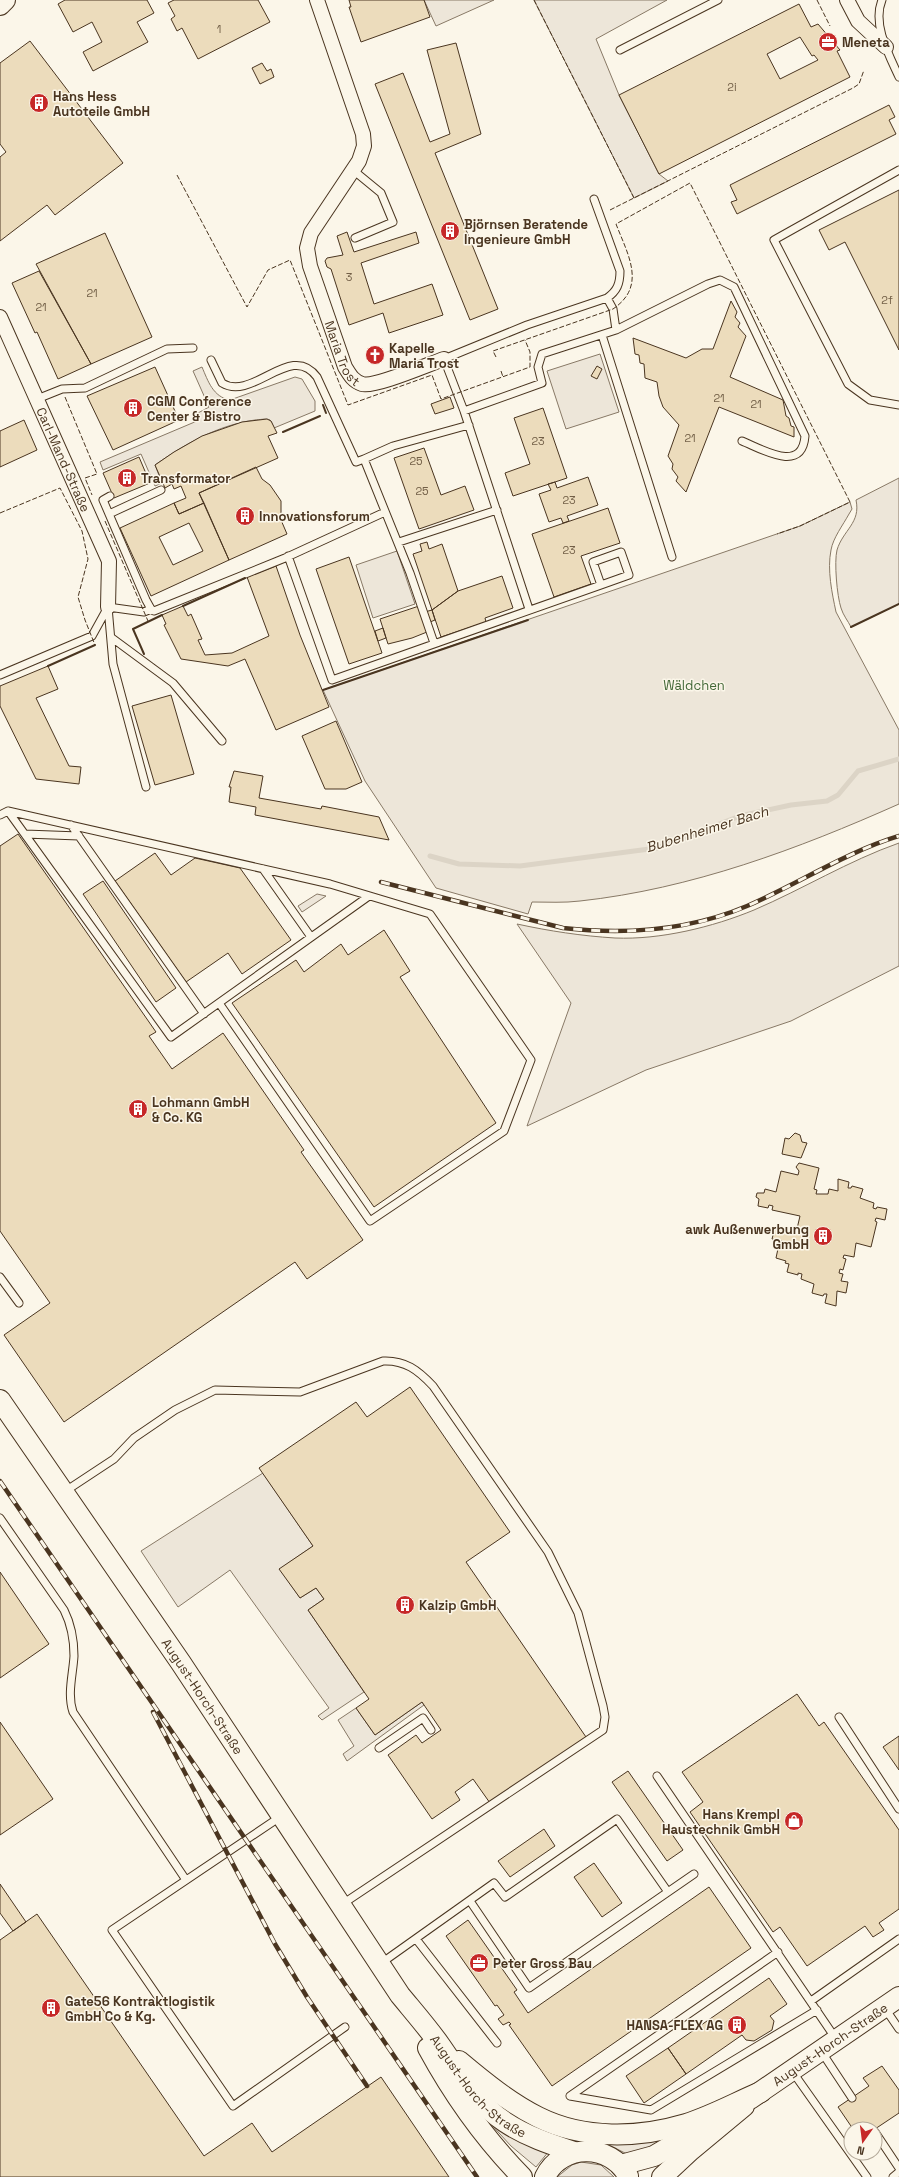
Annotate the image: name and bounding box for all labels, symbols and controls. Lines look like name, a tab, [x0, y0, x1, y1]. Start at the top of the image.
house number: 1	[217, 22, 221, 36]
office icon: Meneta	[817, 31, 839, 53]
place label: Meneta	[842, 34, 890, 51]
house number: 2i	[727, 80, 737, 94]
place label: Hans Hess Autoteile GmbH	[53, 88, 150, 120]
building icon: Hans Hess Autoteile GmbH	[28, 92, 50, 114]
place label: Björnsen Beratende Ingenieure GmbH	[464, 216, 588, 248]
building icon: Björnsen Beratende Ingenieure GmbH	[439, 220, 461, 242]
house number: 3	[346, 270, 353, 284]
house number: 21	[86, 286, 98, 300]
house number: 2f	[881, 293, 893, 307]
house number: 21	[35, 300, 47, 314]
street label: Maria Trost	[321, 318, 363, 390]
place label: Kapelle Maria Trost	[389, 340, 459, 372]
church icon: Kapelle Maria Trost	[364, 344, 386, 366]
house number: 21	[713, 391, 725, 405]
place label: CGM Conference Center & Bistro	[147, 393, 251, 425]
building icon: CGM Conference Center & Bistro	[122, 397, 144, 419]
house number: 21	[750, 397, 762, 411]
street label: Carl-Mand-Straße	[33, 404, 94, 514]
house number: 21	[684, 431, 696, 445]
house number: 23	[531, 434, 545, 448]
house number: 25	[409, 454, 423, 468]
building icon: Transformator	[116, 467, 138, 489]
place label: Transformator	[141, 470, 230, 487]
house number: 25	[415, 484, 429, 498]
house number: 23	[562, 493, 576, 507]
building icon: Innovationsforum	[234, 505, 256, 527]
place label: Innovationsforum	[259, 508, 370, 525]
house number: 23	[562, 543, 576, 557]
park label: Wäldchen	[663, 677, 725, 694]
water label: Bubenheimer Bach	[644, 802, 771, 856]
place label: Lohmann GmbH & Co. KG	[152, 1094, 249, 1126]
building icon: Lohmann GmbH & Co. KG	[127, 1098, 149, 1120]
place label: awk Außenwerbung GmbH	[685, 1221, 809, 1253]
building icon: awk Außenwerbung GmbH	[812, 1225, 834, 1247]
building icon: Kalzip GmbH	[394, 1594, 416, 1616]
place label: Kalzip GmbH	[419, 1597, 496, 1614]
street label: August-Horch-Straße	[158, 1635, 247, 1758]
place label: Hans Krempl Haustechnik GmbH	[662, 1806, 780, 1838]
shop icon: Hans Krempl Haustechnik GmbH	[783, 1810, 805, 1832]
office icon: Peter Gross Bau	[468, 1952, 490, 1974]
place label: Peter Gross Bau	[493, 1955, 592, 1972]
place label: Gate56 Kontraktlogistik GmbH Co & Kg.	[65, 1993, 216, 2025]
building icon: Gate56 Kontraktlogistik GmbH Co & Kg.	[40, 1997, 62, 2019]
street label: August-Horch-Straße	[769, 1999, 891, 2090]
building icon: HANSA-FLEX AG	[726, 2014, 748, 2036]
place label: HANSA-FLEX AG	[626, 2017, 723, 2034]
street label: August-Horch-Straße	[427, 2031, 529, 2141]
north arrow	[843, 2121, 883, 2161]
text: N	[855, 2143, 866, 2158]

